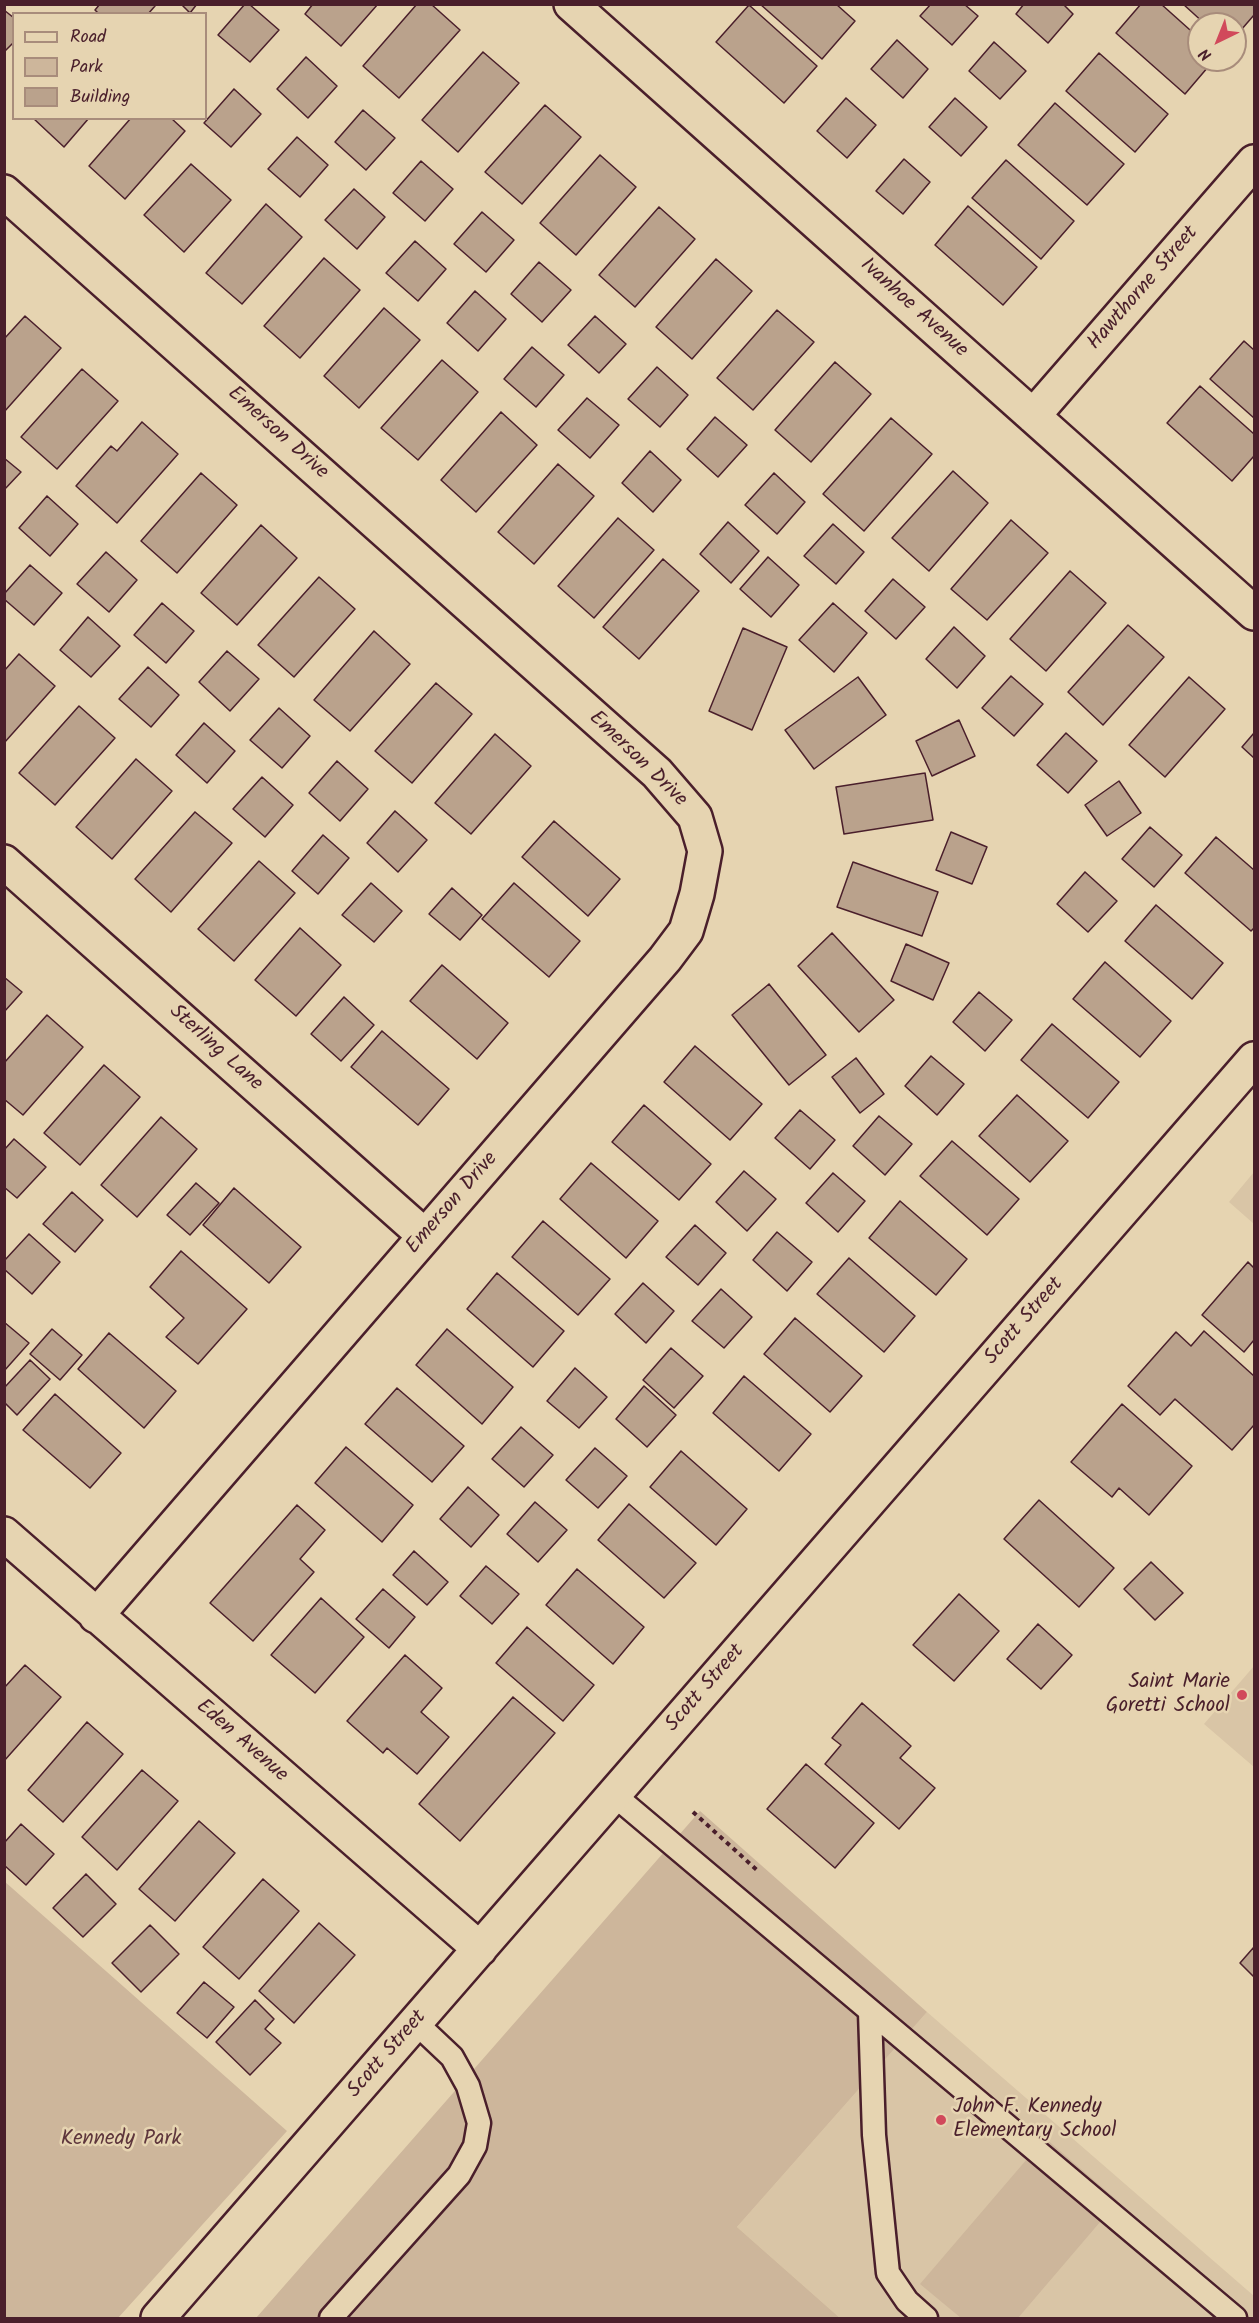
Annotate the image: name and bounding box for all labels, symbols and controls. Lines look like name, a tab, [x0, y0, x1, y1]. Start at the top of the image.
legend	[12, 12, 207, 120]
north arrow	[1187, 12, 1247, 72]
text: Road	[70, 23, 106, 52]
text: N	[1194, 41, 1218, 67]
text: Park	[70, 53, 103, 82]
text: Building	[70, 83, 130, 112]
street label: Hawthorne Street	[1083, 222, 1205, 356]
street label: Ivanhoe Avenue	[854, 254, 972, 364]
street label: Emerson Drive	[221, 382, 333, 486]
street label: Emerson Drive	[582, 707, 692, 813]
street label: Sterling Lane	[163, 1000, 267, 1098]
street label: Emerson Drive	[402, 1148, 504, 1260]
street label: Scott Street	[980, 1273, 1070, 1371]
street label: Scott Street	[661, 1640, 751, 1738]
place label: Saint Marie Goretti School	[1106, 1670, 1230, 1720]
marker: Saint Marie Goretti School	[1235, 1688, 1249, 1702]
street label: Eden Avenue	[190, 1695, 292, 1789]
street label: Scott Street	[343, 2006, 433, 2104]
place label: John F. Kennedy Elementary School	[953, 2095, 1116, 2145]
marker: John F. Kennedy Elementary School	[934, 2113, 948, 2127]
park label: Kennedy Park	[61, 2127, 181, 2153]

